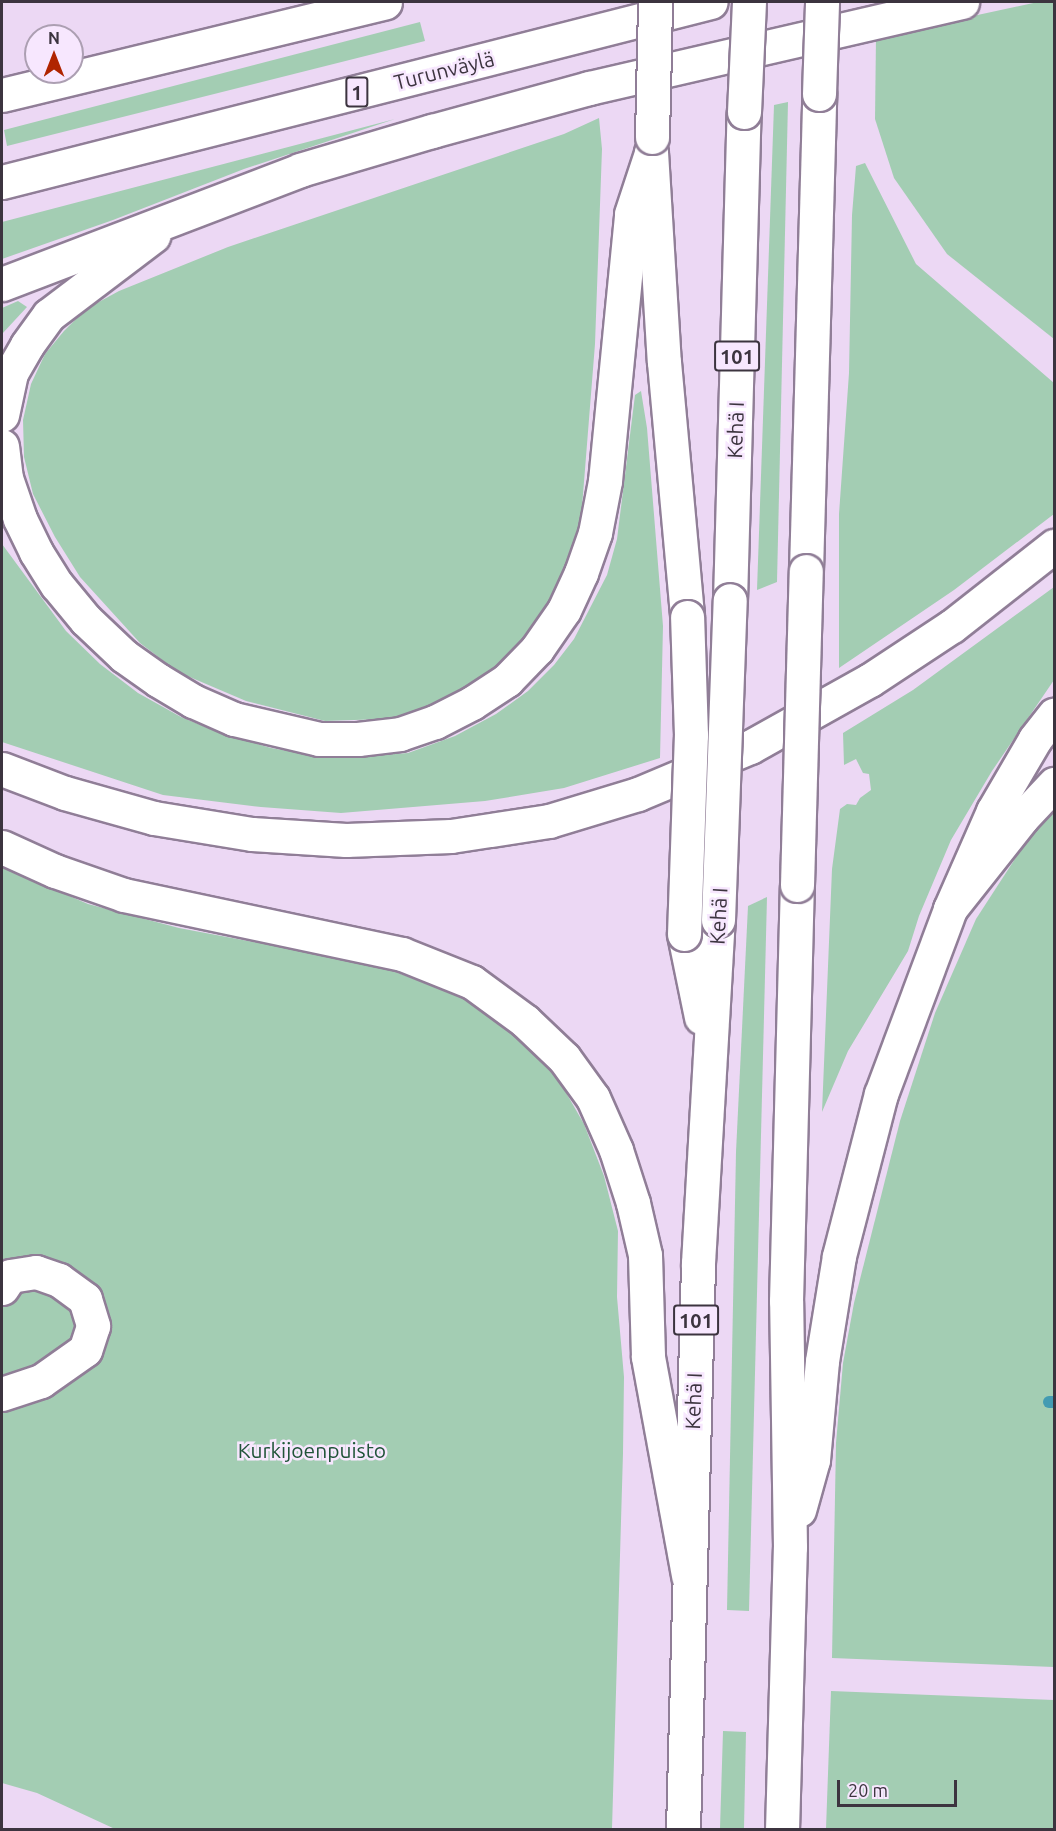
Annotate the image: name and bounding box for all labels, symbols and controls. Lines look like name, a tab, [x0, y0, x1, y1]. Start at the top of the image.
north arrow	[24, 24, 84, 84]
text: N	[48, 29, 60, 47]
street label: Turunväylä	[391, 45, 497, 95]
road number: 1	[345, 75, 369, 109]
road number: 101	[713, 339, 761, 373]
street label: Kehä I	[721, 401, 749, 459]
street label: Kehä I	[704, 887, 732, 945]
road number: 101	[672, 1303, 720, 1337]
street label: Kehä I	[679, 1372, 707, 1430]
park label: Kurkijoenpuisto	[238, 1437, 386, 1463]
scale bar	[840, 1768, 960, 1806]
text: 20 m	[848, 1780, 888, 1800]

